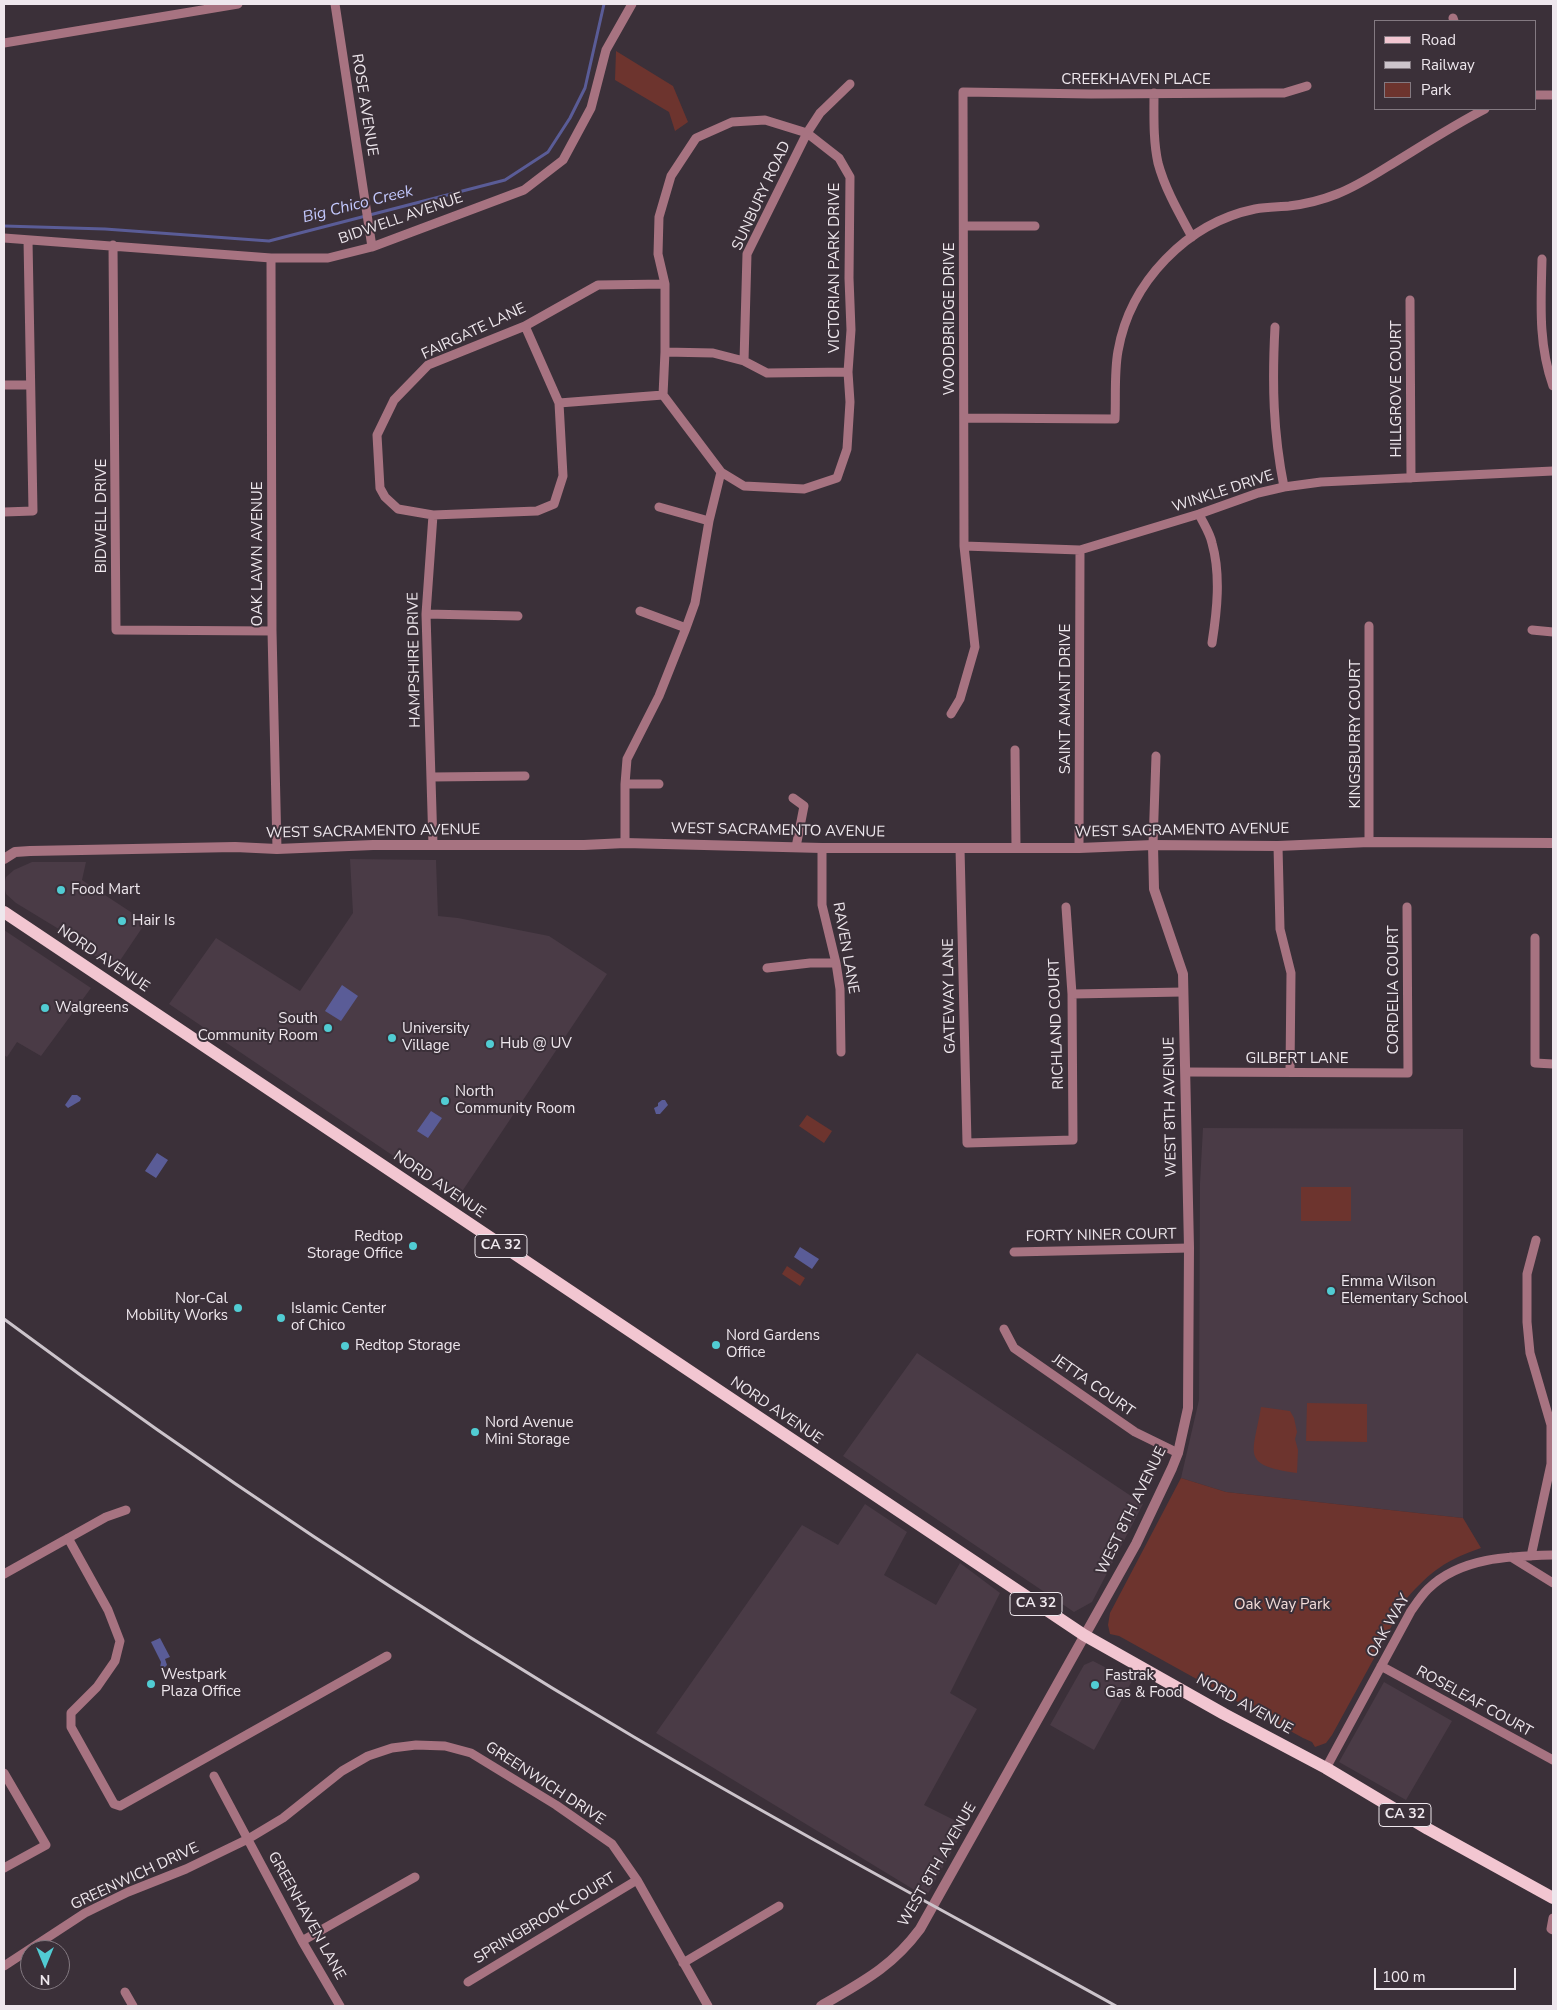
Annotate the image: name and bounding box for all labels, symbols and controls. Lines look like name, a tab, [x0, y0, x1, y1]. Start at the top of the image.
legend	[1374, 20, 1537, 110]
text: Road	[1421, 30, 1456, 50]
street label: ROSE AVENUE	[347, 53, 381, 157]
text: Railway	[1421, 55, 1475, 75]
street label: CREEKHAVEN PLACE	[1061, 71, 1211, 89]
text: Park	[1421, 80, 1451, 100]
street label: SUNBURY ROAD	[729, 139, 795, 253]
water label: Big Chico Creek	[301, 182, 415, 228]
street label: VICTORIAN PARK DRIVE	[826, 183, 844, 353]
street label: BIDWELL AVENUE	[337, 189, 465, 249]
street label: WOODBRIDGE DRIVE	[941, 242, 959, 396]
street label: FAIRGATE LANE	[419, 300, 529, 364]
street label: HILLGROVE COURT	[1388, 320, 1406, 458]
street label: BIDWELL DRIVE	[93, 459, 111, 573]
street label: WINKLE DRIVE	[1170, 467, 1276, 517]
street label: OAK LAWN AVENUE	[249, 482, 267, 626]
street label: HAMPSHIRE DRIVE	[405, 592, 425, 728]
street label: SAINT AMANT DRIVE	[1057, 624, 1075, 774]
street label: KINGSBURRY COURT	[1347, 659, 1365, 809]
street label: WEST SACRAMENTO AVENUE	[671, 820, 885, 842]
street label: WEST SACRAMENTO AVENUE	[1075, 820, 1289, 842]
street label: WEST SACRAMENTO AVENUE	[266, 821, 480, 843]
place label: Food Mart	[71, 881, 140, 899]
marker: Food Mart	[55, 884, 67, 896]
street label: RAVEN LANE	[828, 901, 862, 995]
place label: Hair Is	[132, 912, 175, 930]
marker: Hair Is	[116, 915, 128, 927]
street label: NORD AVENUE	[53, 921, 153, 997]
street label: CORDELIA COURT	[1385, 926, 1403, 1054]
street label: GATEWAY LANE	[940, 938, 960, 1054]
street label: RICHLAND COURT	[1046, 958, 1068, 1090]
place label: Walgreens	[55, 999, 129, 1017]
marker: Walgreens	[39, 1002, 51, 1014]
place label: South Community Room	[198, 1010, 318, 1045]
place label: University Village	[402, 1020, 470, 1055]
marker: South Community Room	[322, 1022, 334, 1034]
marker: University Village	[386, 1032, 398, 1044]
place label: Hub @ UV	[500, 1035, 572, 1053]
street label: WEST 8TH AVENUE	[1161, 1037, 1181, 1177]
marker: Hub @ UV	[484, 1038, 496, 1050]
street label: GILBERT LANE	[1245, 1050, 1349, 1068]
place label: North Community Room	[455, 1083, 575, 1118]
marker: North Community Room	[439, 1095, 451, 1107]
street label: NORD AVENUE	[389, 1147, 489, 1223]
street label: FORTY NINER COURT	[1025, 1226, 1177, 1246]
place label: Redtop Storage Office	[307, 1228, 403, 1263]
road number: CA 32	[475, 1234, 527, 1258]
marker: Redtop Storage Office	[407, 1240, 419, 1252]
place label: Emma Wilson Elementary School	[1341, 1273, 1468, 1308]
marker: Emma Wilson Elementary School	[1325, 1285, 1337, 1297]
place label: Nor-Cal Mobility Works	[126, 1290, 228, 1325]
place label: Islamic Center of Chico	[291, 1300, 386, 1335]
marker: Nor-Cal Mobility Works	[232, 1302, 244, 1314]
marker: Islamic Center of Chico	[275, 1312, 287, 1324]
place label: Nord Gardens Office	[726, 1327, 820, 1362]
place label: Redtop Storage	[355, 1337, 460, 1355]
marker: Nord Gardens Office	[710, 1339, 722, 1351]
marker: Redtop Storage	[339, 1340, 351, 1352]
street label: JETTA COURT	[1048, 1351, 1138, 1421]
street label: NORD AVENUE	[726, 1373, 826, 1449]
place label: Nord Avenue Mini Storage	[485, 1414, 573, 1449]
marker: Nord Avenue Mini Storage	[469, 1426, 481, 1438]
street label: WEST 8TH AVENUE	[1093, 1444, 1171, 1578]
street label: OAK WAY	[1364, 1591, 1414, 1661]
road number: CA 32	[1010, 1592, 1062, 1616]
park label: Oak Way Park	[1234, 1596, 1330, 1614]
street label: ROSELEAF COURT	[1413, 1663, 1535, 1741]
place label: Westpark Plaza Office	[161, 1666, 241, 1701]
place label: Fastrak Gas & Food	[1105, 1667, 1183, 1702]
street label: NORD AVENUE	[1193, 1671, 1295, 1739]
marker: Westpark Plaza Office	[145, 1678, 157, 1690]
marker: Fastrak Gas & Food	[1089, 1679, 1101, 1691]
street label: GREENWICH DRIVE	[482, 1739, 608, 1829]
street label: WEST 8TH AVENUE	[895, 1800, 981, 1930]
road number: CA 32	[1379, 1804, 1431, 1826]
street label: GREENWICH DRIVE	[68, 1839, 202, 1915]
street label: GREENHAVEN LANE	[263, 1849, 349, 1983]
street label: SPRINGBROOK COURT	[471, 1870, 619, 1968]
north arrow	[20, 1940, 70, 1990]
scale bar	[1377, 1958, 1520, 1990]
text: 100 m	[1382, 1967, 1426, 1987]
text: N	[40, 1970, 50, 1989]

